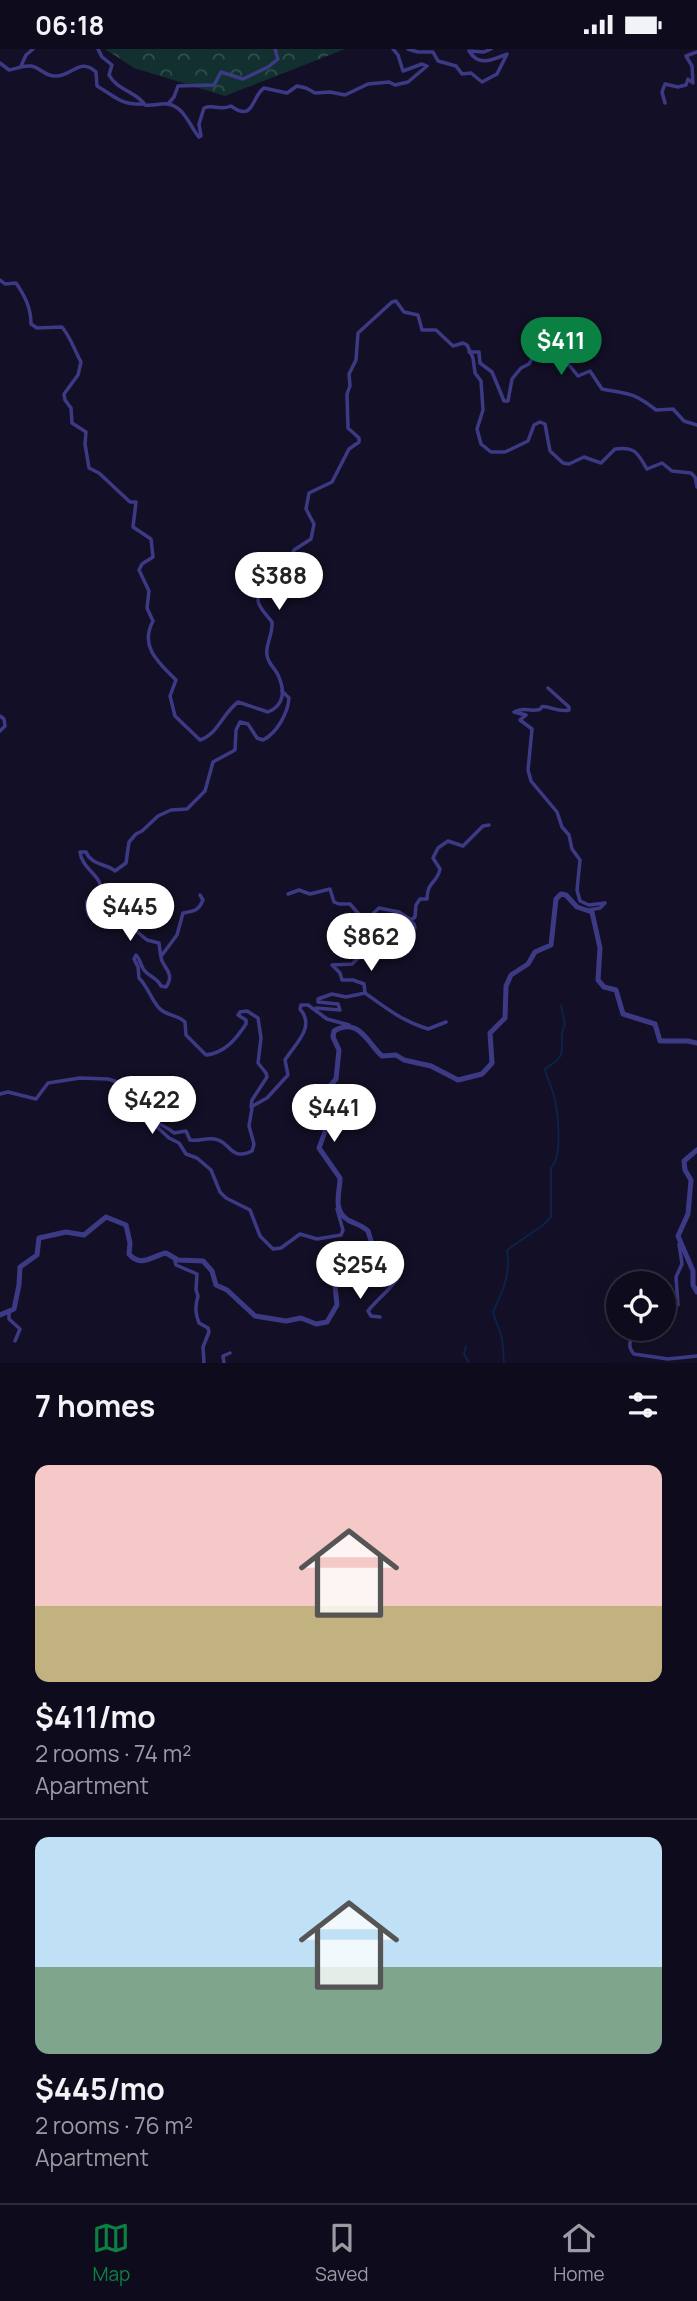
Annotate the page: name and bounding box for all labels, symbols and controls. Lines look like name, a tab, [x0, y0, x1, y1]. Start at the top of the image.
text: 06:18	[35, 7, 105, 43]
pin: $411	[520, 317, 602, 377]
text: $411	[537, 324, 585, 356]
pin: $388	[238, 553, 320, 612]
text: $388	[251, 559, 307, 591]
pin: $445	[89, 883, 171, 943]
text: $445	[102, 890, 158, 922]
pin: $862	[330, 913, 412, 973]
text: $862	[343, 920, 399, 952]
pin: $422	[111, 1077, 193, 1136]
text: $422	[124, 1083, 180, 1115]
pin: $441	[293, 1085, 375, 1144]
text: $441	[308, 1091, 360, 1123]
pin: $254	[319, 1241, 401, 1301]
text: $254	[332, 1248, 388, 1280]
map controls	[606, 1271, 676, 1341]
button: locate	[606, 1271, 676, 1341]
text: 7 homes	[35, 1385, 155, 1426]
icon: filters	[624, 1386, 662, 1424]
icon: home	[286, 1510, 412, 1636]
text: $411/mo	[35, 1696, 156, 1737]
text: 2 rooms · 74 m²	[35, 1737, 191, 1769]
text: Apartment	[35, 1769, 149, 1801]
icon: home	[286, 1882, 412, 2008]
text: $445/mo	[35, 2068, 165, 2109]
text: 2 rooms · 76 m²	[35, 2109, 193, 2141]
text: Apartment	[35, 2141, 149, 2173]
tab: Map	[92, 2219, 130, 2287]
tab: Saved	[315, 2219, 369, 2287]
tab: Home	[553, 2219, 605, 2287]

